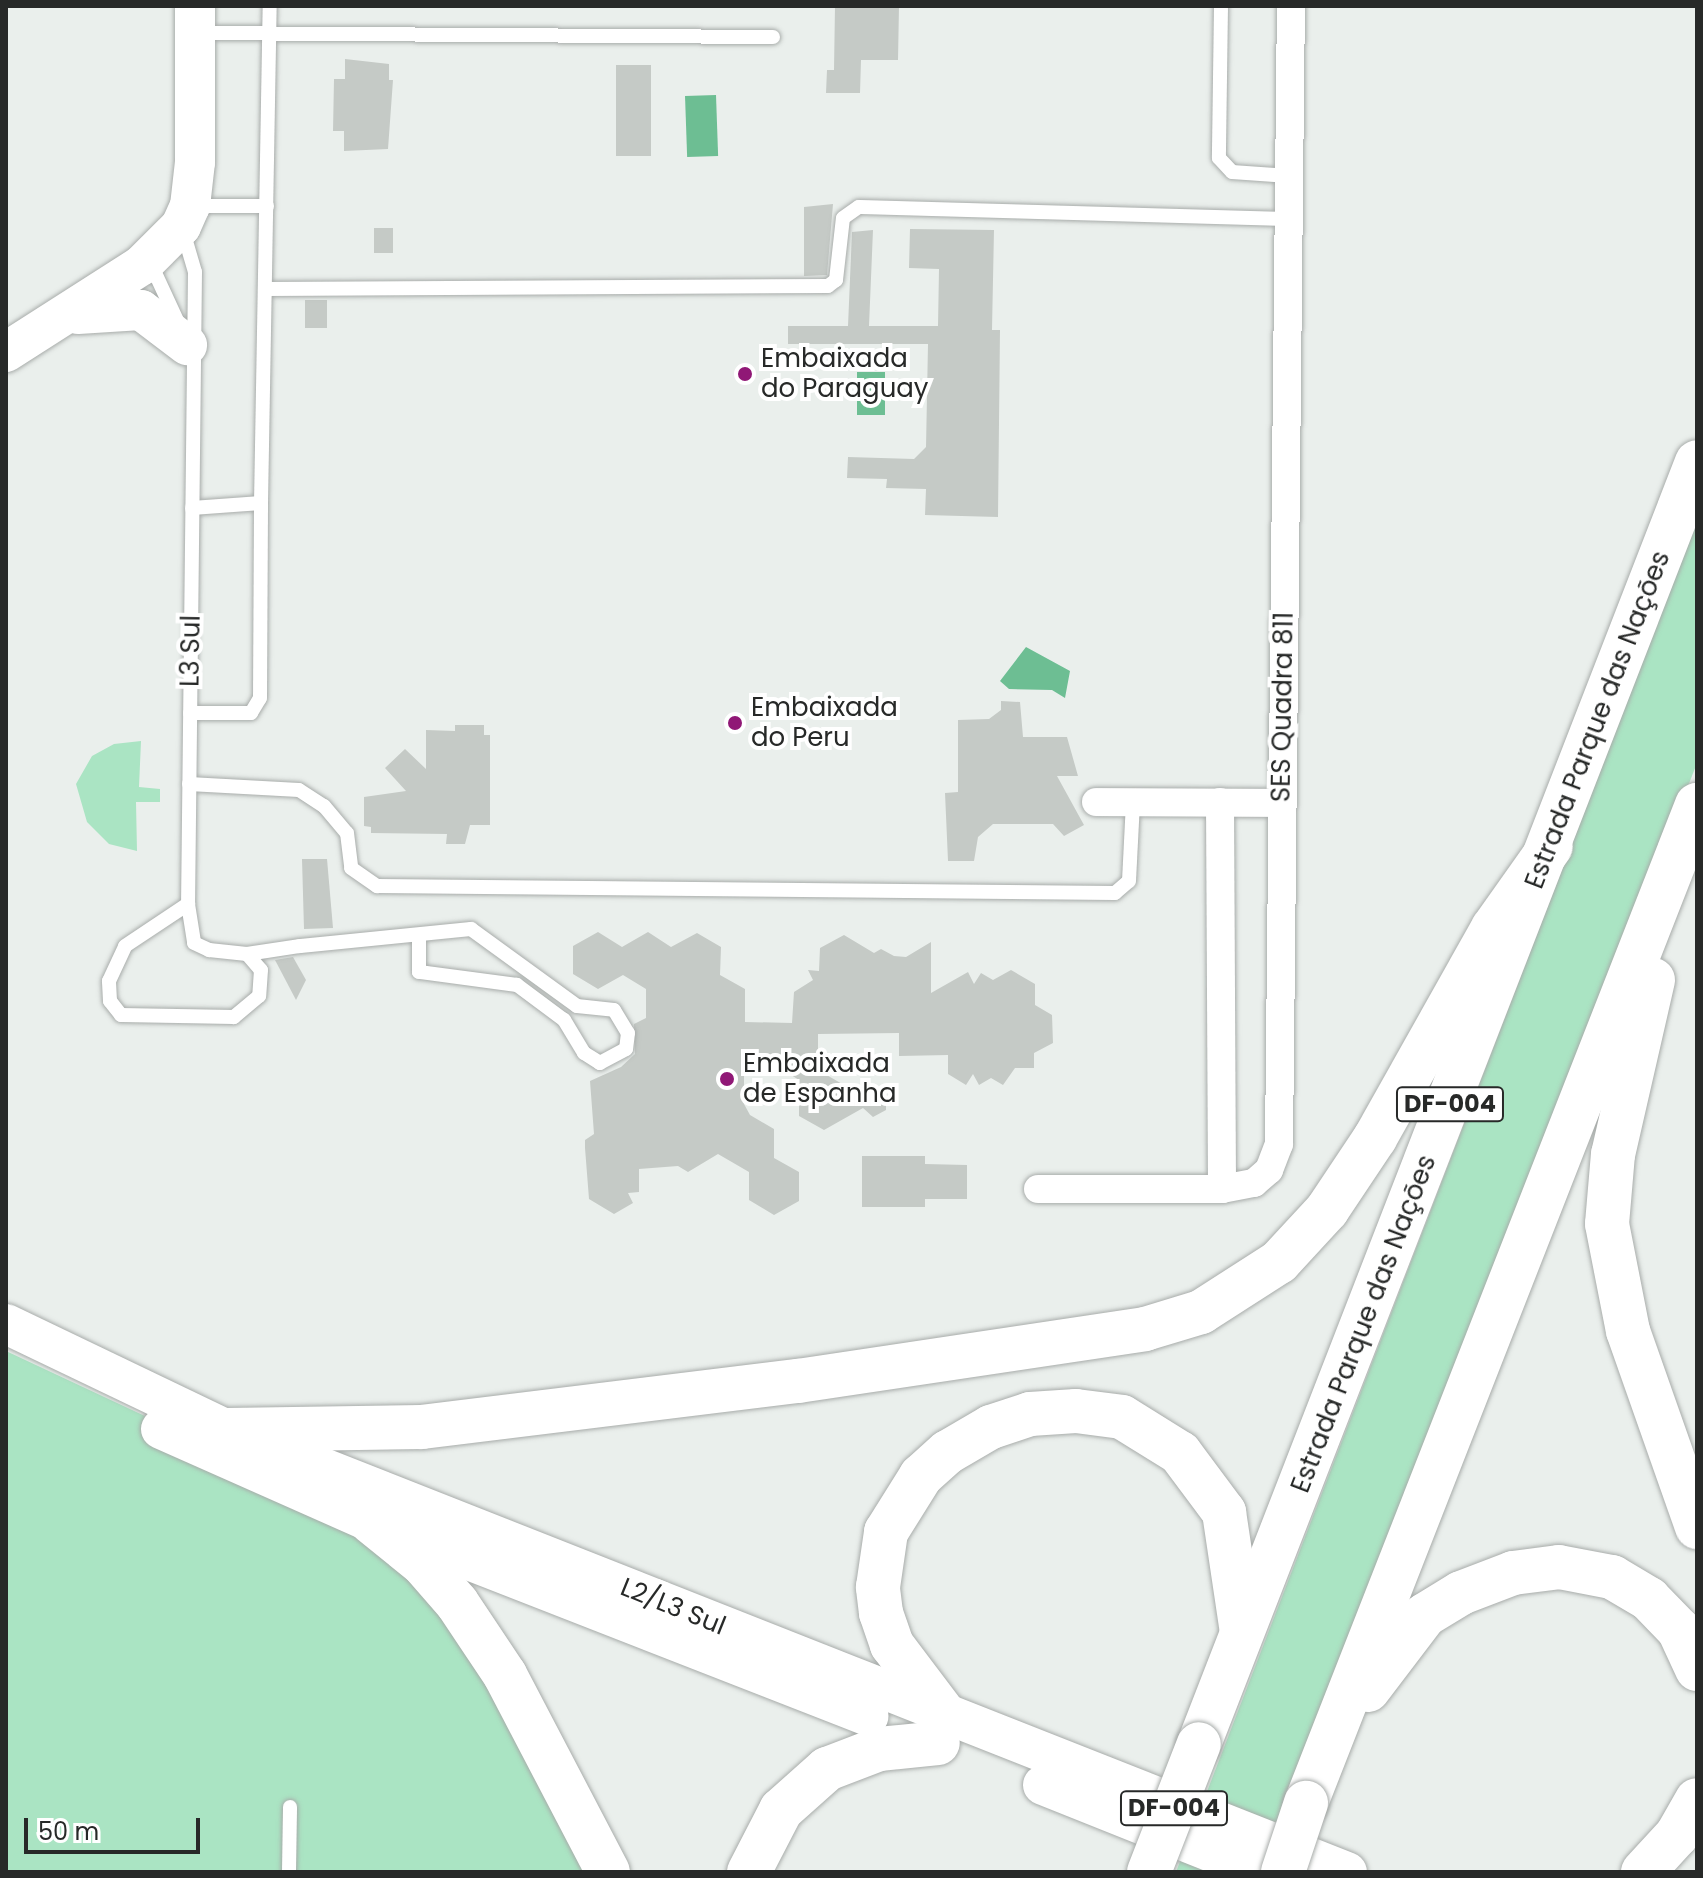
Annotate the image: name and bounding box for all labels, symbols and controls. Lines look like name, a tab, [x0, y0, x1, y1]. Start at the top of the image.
place label: Embaixada do Paraguay	[761, 343, 928, 404]
marker: Embaixada do Paraguay	[736, 365, 754, 383]
street label: Estrada Parque das Nações	[1519, 547, 1677, 893]
street label: SES Quadra 811	[1266, 612, 1300, 802]
street label: L3 Sul	[175, 615, 207, 687]
place label: Embaixada do Peru	[751, 692, 898, 754]
marker: Embaixada do Peru	[726, 714, 744, 732]
place label: Embaixada de Espanha	[743, 1048, 897, 1110]
marker: Embaixada de Espanha	[718, 1070, 736, 1088]
road number: DF-004	[1394, 1084, 1506, 1124]
street label: Estrada Parque das Nações	[1285, 1151, 1443, 1497]
street label: L2/L3 Sul	[616, 1572, 730, 1642]
road number: DF-004	[1118, 1788, 1230, 1828]
scale bar	[28, 1802, 204, 1852]
text: 50 m	[38, 1815, 99, 1848]

